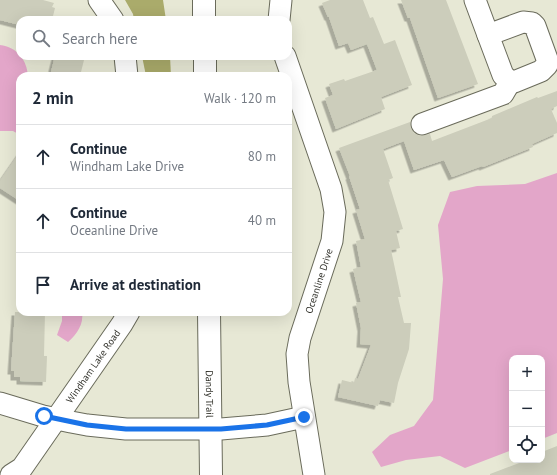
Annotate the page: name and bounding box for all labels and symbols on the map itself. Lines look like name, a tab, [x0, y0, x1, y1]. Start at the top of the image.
street label: Oceanline Drive	[302, 247, 336, 315]
street label: Windham Lake Road	[63, 327, 123, 405]
street label: Dandy Trail	[203, 370, 217, 418]
route start	[35, 407, 53, 425]
route end	[295, 408, 313, 426]

